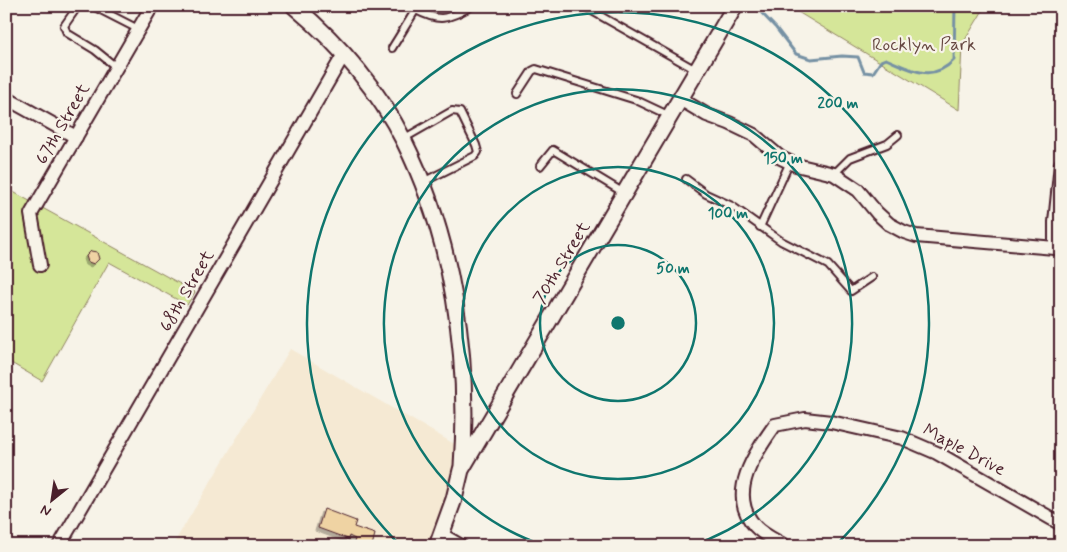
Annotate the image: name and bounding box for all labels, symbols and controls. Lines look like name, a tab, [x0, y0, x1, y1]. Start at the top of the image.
park label: Rocklyn Park	[872, 33, 976, 57]
street label: 67th Street	[30, 79, 96, 169]
text: 200 m	[818, 94, 859, 114]
text: 150 m	[763, 149, 803, 169]
text: 100 m	[708, 204, 748, 224]
street label: 70th Street	[528, 217, 596, 309]
street label: 68th Street	[154, 245, 220, 336]
text: 50 m	[656, 259, 690, 279]
centre of rings	[609, 314, 627, 332]
street label: Maple Drive	[919, 418, 1010, 482]
north arrow	[28, 474, 78, 524]
text: N	[37, 500, 55, 521]

